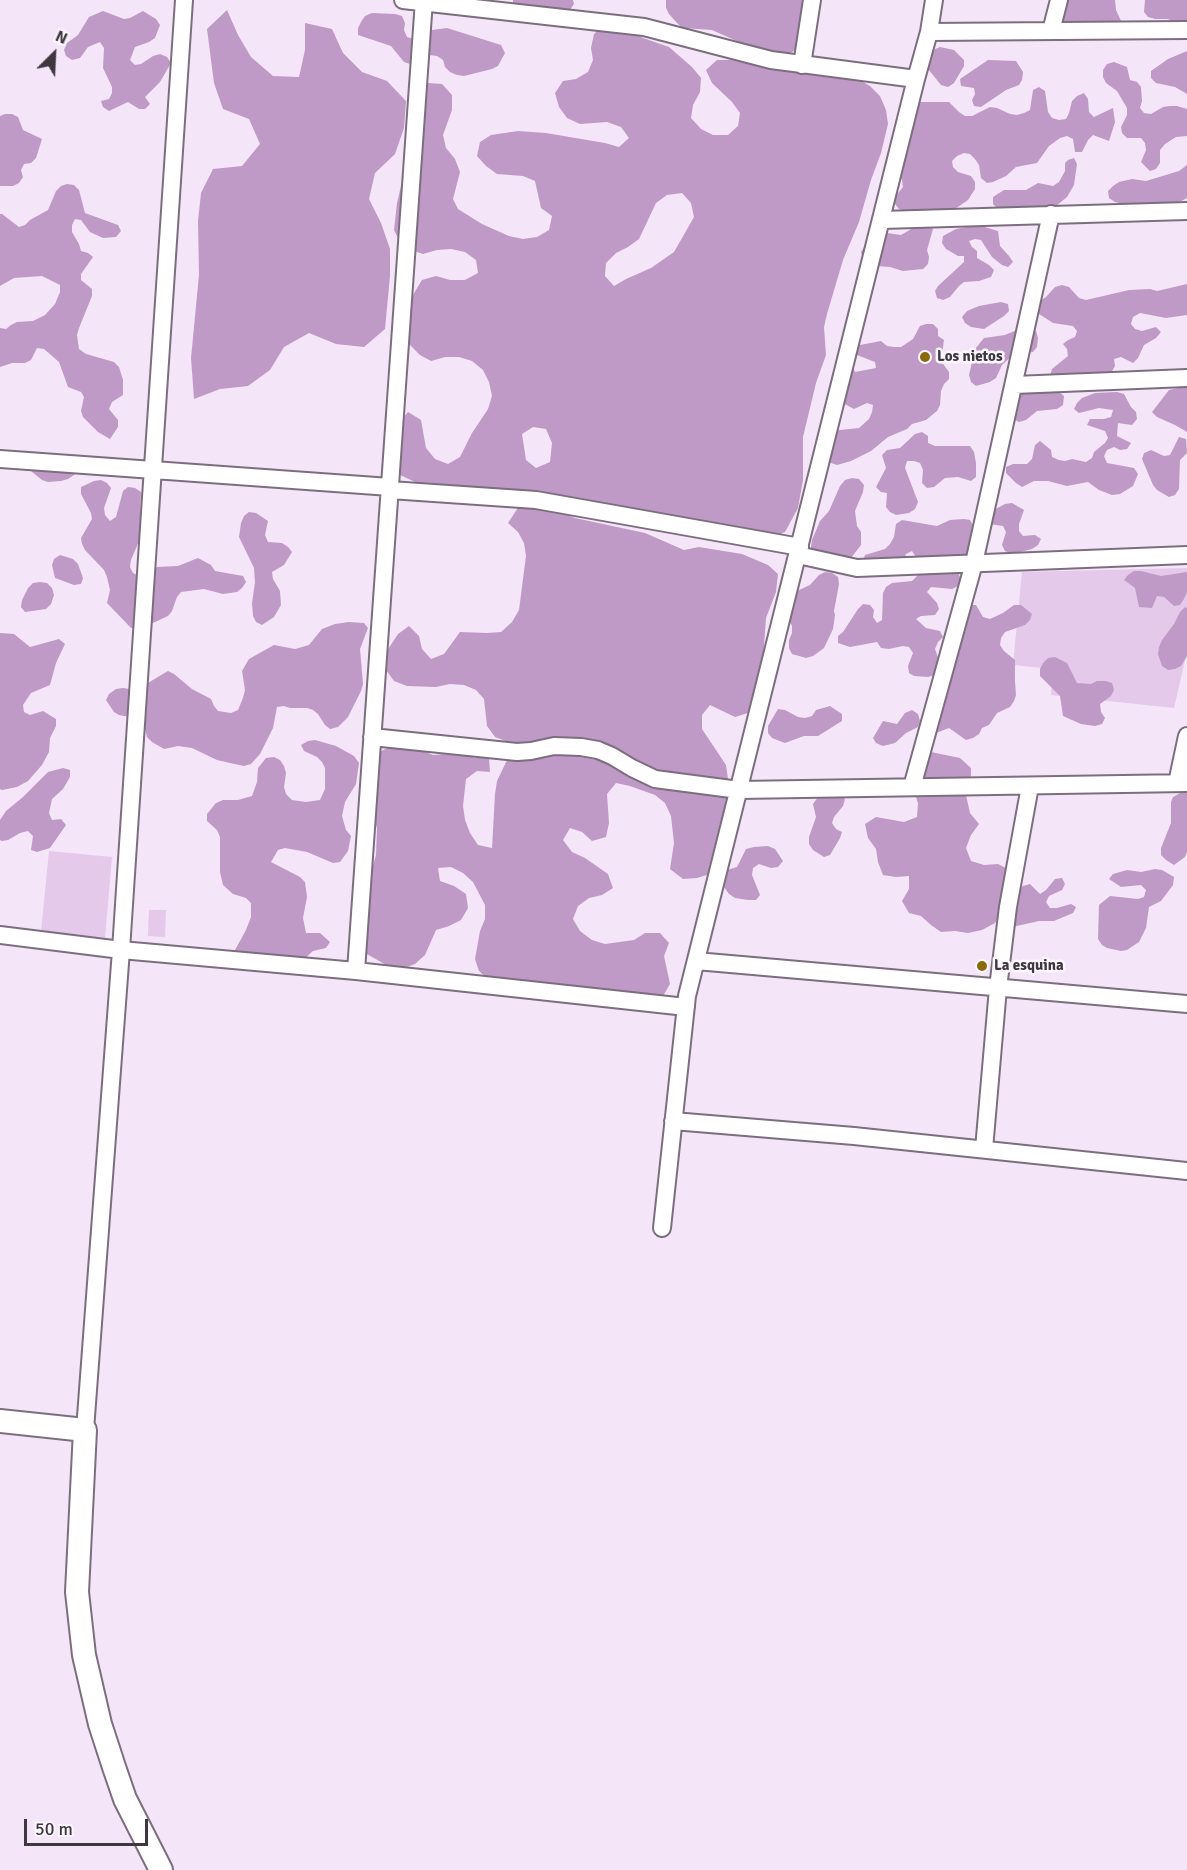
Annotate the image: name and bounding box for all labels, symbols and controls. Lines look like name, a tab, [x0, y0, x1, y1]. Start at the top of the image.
north arrow	[24, 24, 84, 84]
text: N	[52, 26, 70, 49]
place label: Los nietos	[937, 348, 1003, 366]
marker: Los nietos	[918, 350, 932, 364]
place label: La esquina	[994, 957, 1064, 975]
marker: La esquina	[975, 959, 989, 973]
scale bar	[27, 1807, 152, 1845]
text: 50 m	[35, 1818, 73, 1840]

